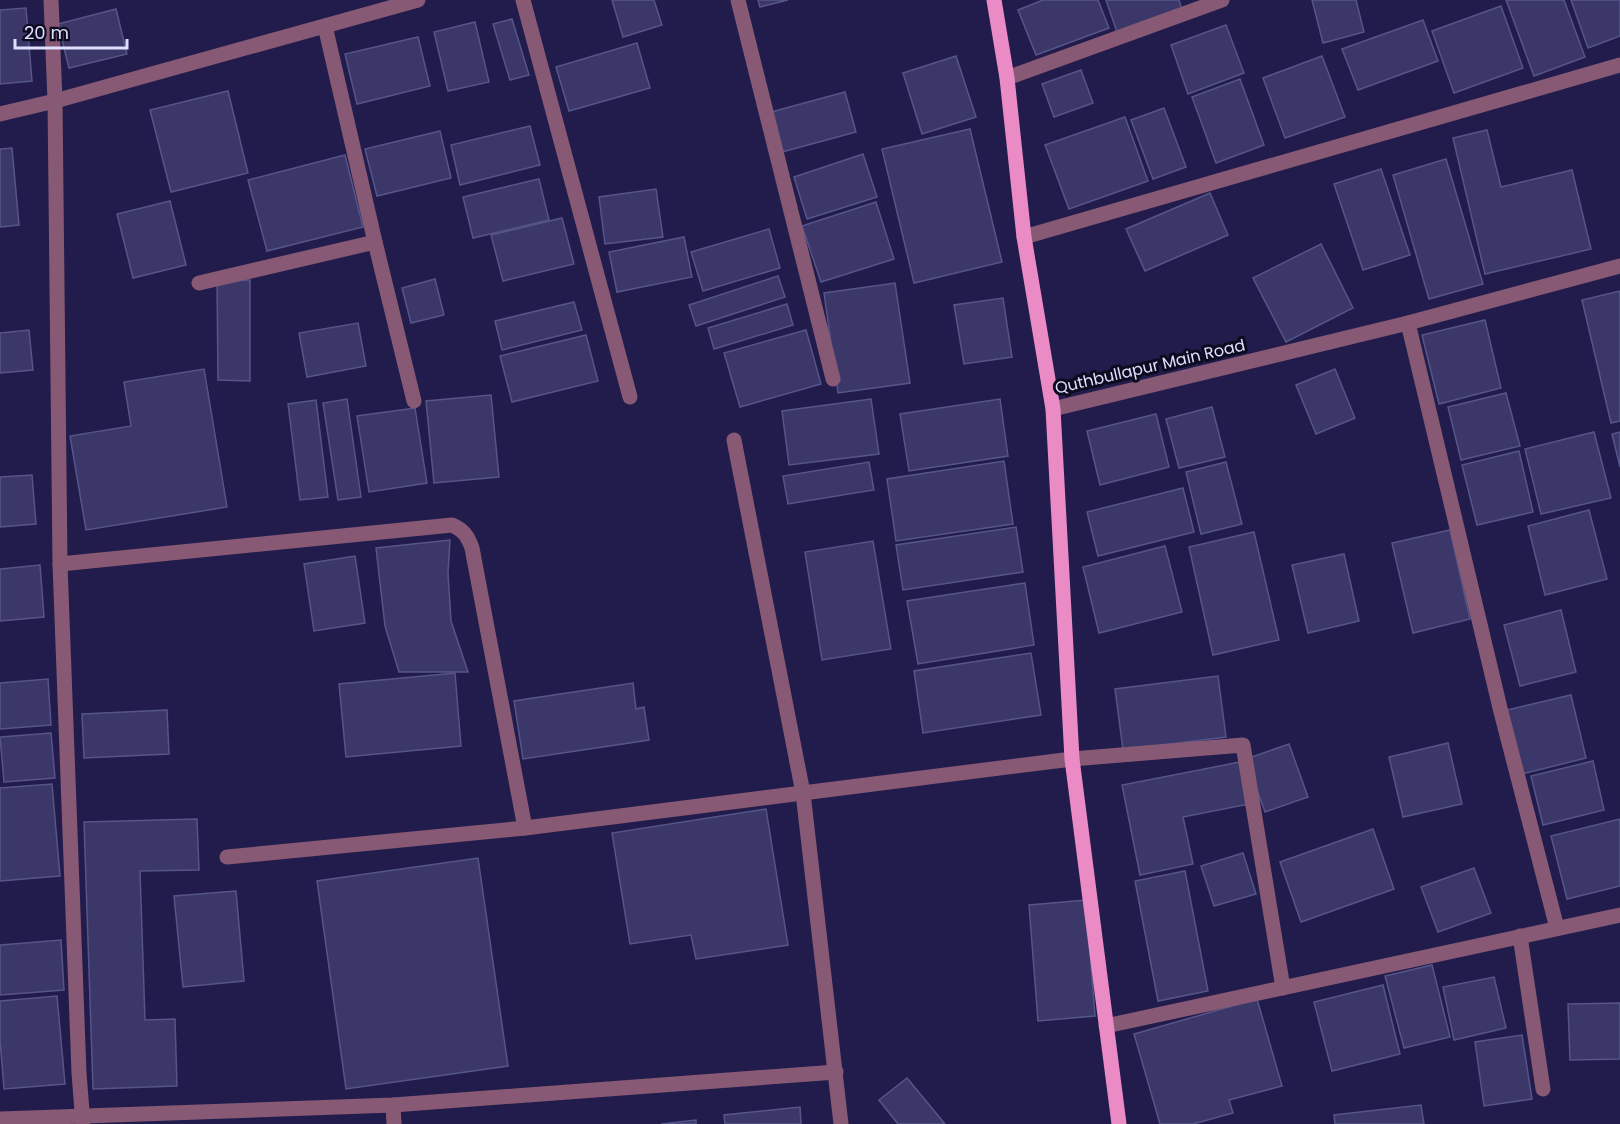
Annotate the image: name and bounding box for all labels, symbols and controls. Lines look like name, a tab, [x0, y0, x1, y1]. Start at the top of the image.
scale bar	[15, 12, 128, 50]
text: 20 m	[24, 20, 69, 45]
street label: Quthbullapur Main Road	[1053, 333, 1248, 400]

